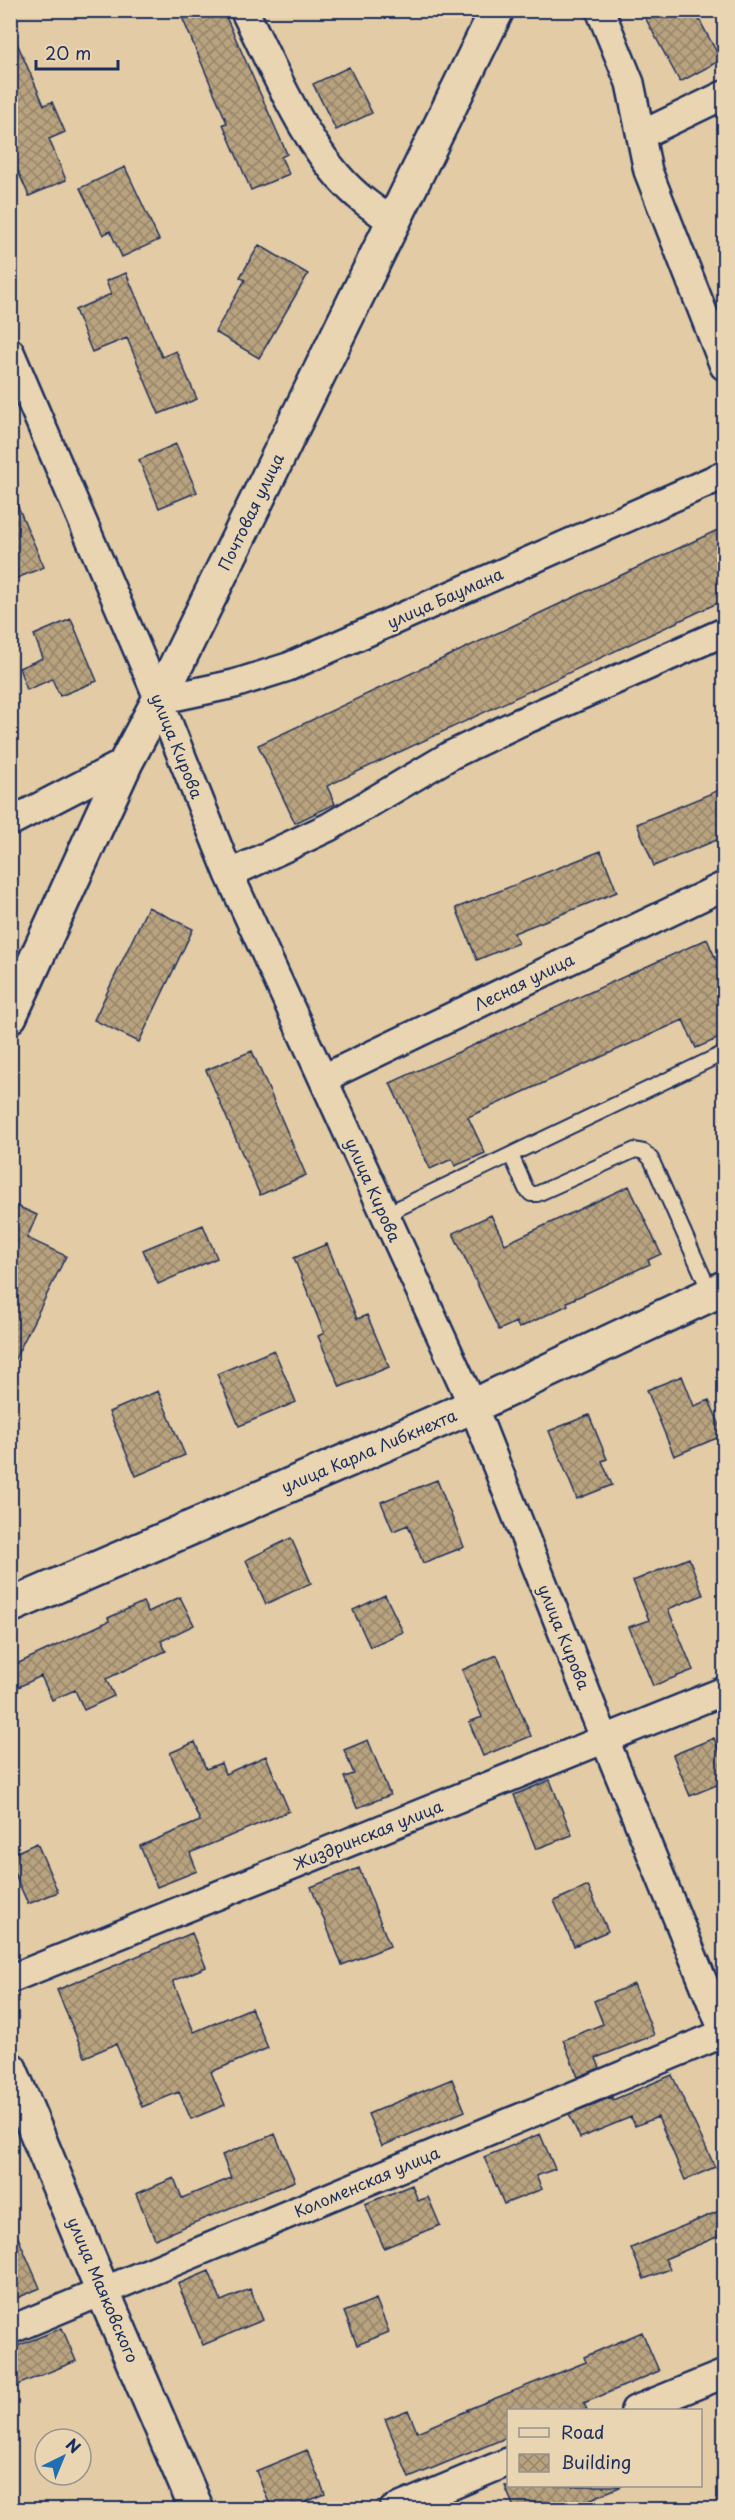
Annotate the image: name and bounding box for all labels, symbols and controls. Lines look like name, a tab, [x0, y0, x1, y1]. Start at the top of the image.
scale bar	[36, 33, 118, 71]
text: 20 m	[45, 39, 91, 66]
street label: Почтовая улица	[211, 449, 289, 574]
street label: улица Баумана	[383, 561, 507, 633]
street label: улица Кирова	[146, 689, 210, 802]
street label: Лесная улица	[469, 946, 578, 1016]
street label: улица Кирова	[340, 1134, 408, 1245]
street label: улица Карла Либкнехта	[277, 1402, 460, 1498]
street label: улица Кирова	[533, 1580, 597, 1693]
street label: Жиздринская улица	[289, 1793, 446, 1875]
street label: Коломенская улица	[290, 2140, 443, 2223]
street label: улица Маяковского	[62, 2213, 145, 2366]
legend	[507, 2409, 702, 2487]
text: Road	[561, 2418, 605, 2445]
north arrow	[33, 2427, 93, 2487]
text: N	[61, 2432, 87, 2458]
text: Building	[561, 2448, 631, 2475]

